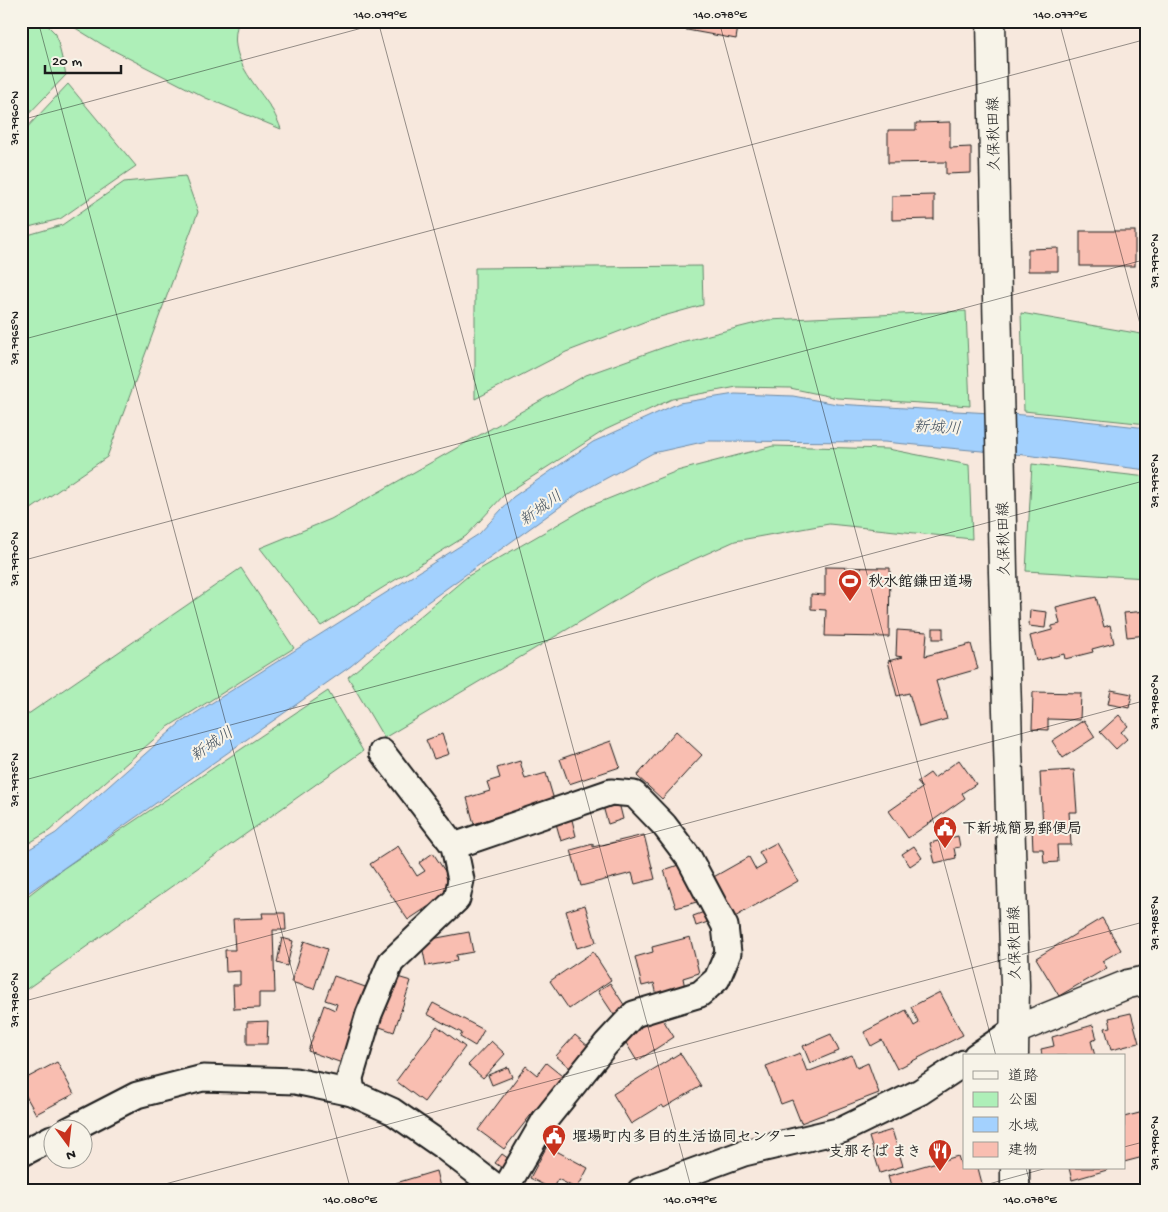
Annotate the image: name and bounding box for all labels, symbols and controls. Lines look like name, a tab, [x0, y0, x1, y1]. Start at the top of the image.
text: 140.079°E	[352, 9, 407, 23]
text: 140.078°E	[692, 9, 747, 23]
text: 140.077°E	[1032, 9, 1087, 23]
scale bar	[45, 42, 121, 74]
text: 20 m	[52, 53, 82, 71]
text: 39.7960°N	[9, 91, 23, 146]
street label: 久保秋田線	[984, 96, 1005, 172]
text: 39.7970°N	[1149, 234, 1163, 289]
text: 39.7965°N	[9, 311, 23, 366]
water label: 新城川	[912, 418, 961, 440]
text: 39.7975°N	[1149, 454, 1163, 509]
water label: 新城川	[516, 487, 567, 532]
street label: 久保秋田線	[994, 501, 1015, 577]
text: 39.7970°N	[9, 532, 23, 587]
sports icon: 秋水館鎌田道場	[837, 568, 863, 602]
place label: 秋水館鎌田道場	[868, 573, 973, 592]
text: 39.7980°N	[1149, 674, 1163, 730]
water label: 新城川	[187, 724, 238, 767]
text: 39.7975°N	[9, 753, 23, 808]
public building icon: 下新城簡易郵便局	[932, 815, 958, 849]
place label: 下新城簡易郵便局	[962, 820, 1082, 839]
text: 39.7985°N	[1149, 896, 1163, 951]
street label: 久保秋田線	[1005, 905, 1026, 981]
text: 39.7980°N	[9, 972, 23, 1028]
legend	[963, 1054, 1126, 1170]
text: 道路	[1008, 1068, 1038, 1086]
text: 公園	[1008, 1092, 1038, 1110]
text: 39.7990°N	[1149, 1116, 1163, 1171]
text: 水域	[1008, 1117, 1038, 1136]
north arrow	[42, 1120, 92, 1170]
public building icon: 堰場町内多目的生活協同センター	[541, 1123, 567, 1157]
place label: 堰場町内多目的生活協同センター	[572, 1128, 797, 1147]
restaurant icon: 支那そば まき	[927, 1138, 953, 1172]
text: 建物	[1008, 1142, 1038, 1160]
place label: 支那そば まき	[828, 1143, 922, 1162]
text: N	[64, 1145, 77, 1164]
text: 140.080°E	[322, 1194, 378, 1208]
text: 140.079°E	[662, 1194, 717, 1208]
text: 140.078°E	[1002, 1194, 1057, 1208]

